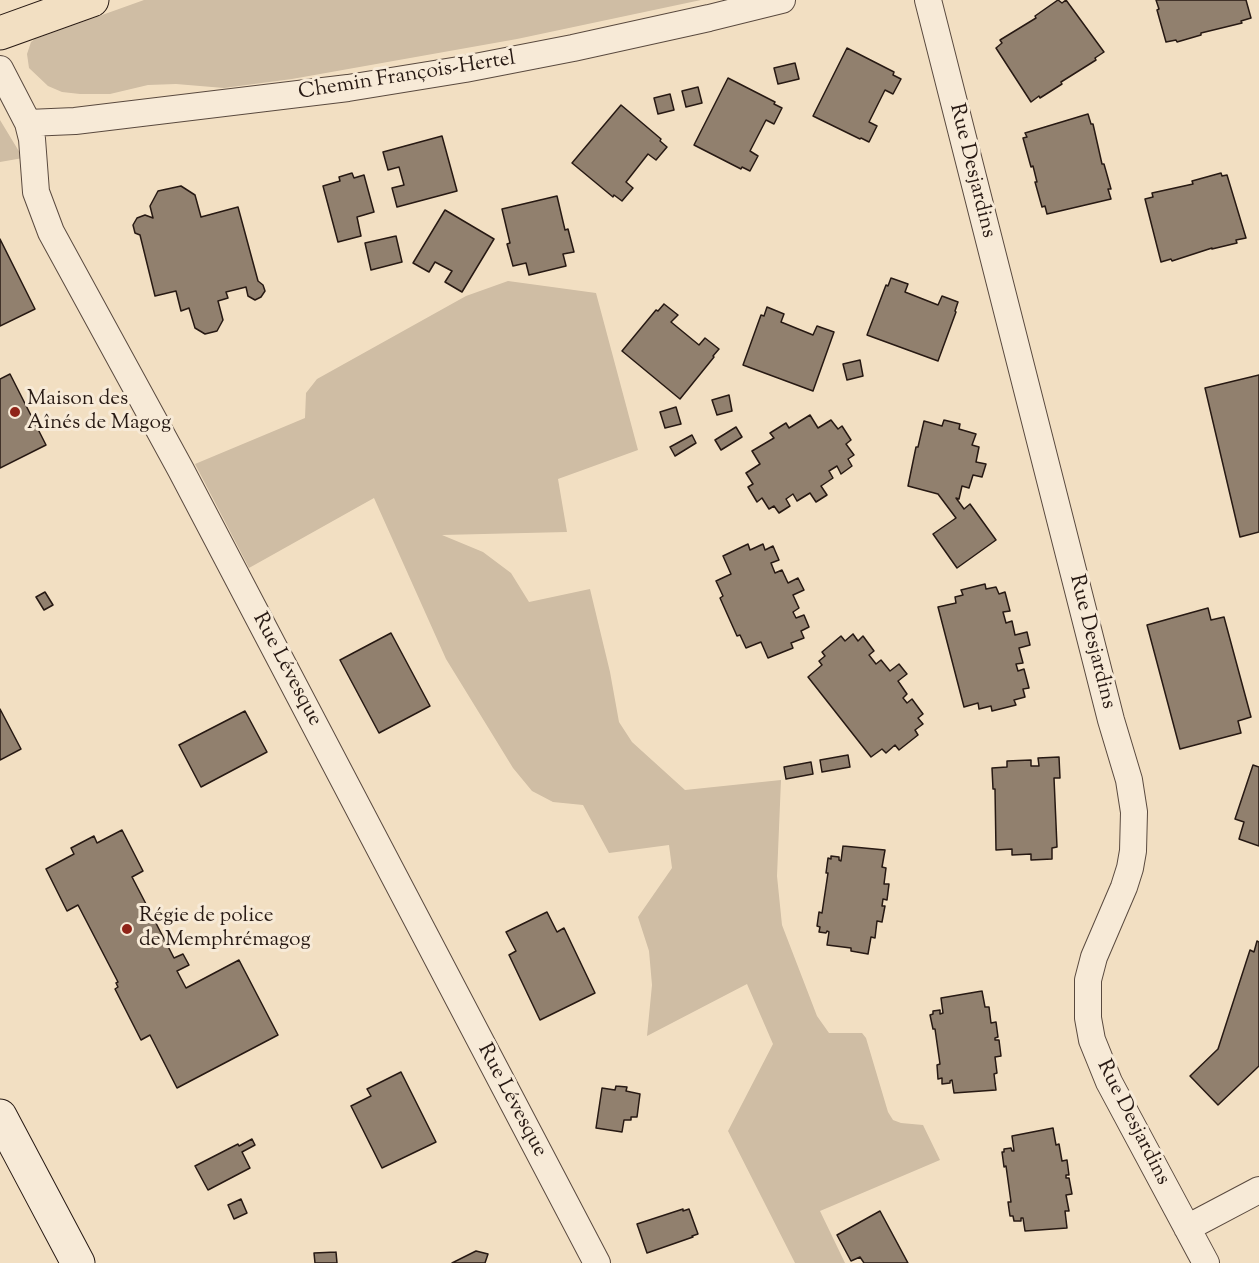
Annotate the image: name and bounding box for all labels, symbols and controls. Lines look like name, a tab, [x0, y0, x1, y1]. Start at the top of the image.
street label: Chemin François-Hertel	[297, 47, 517, 107]
street label: Rue Desjardins	[942, 101, 1000, 241]
place label: Maison des Aînés de Magog	[27, 387, 171, 437]
marker: Maison des Aînés de Magog	[8, 405, 22, 419]
street label: Rue Desjardins	[1062, 572, 1120, 712]
street label: Rue Lévesque	[246, 609, 326, 731]
place label: Régie de police de Memphrémagog	[139, 904, 311, 954]
marker: Régie de police de Memphrémagog	[120, 922, 134, 936]
street label: Rue Lévesque	[471, 1040, 551, 1162]
street label: Rue Desjardins	[1090, 1056, 1174, 1190]

